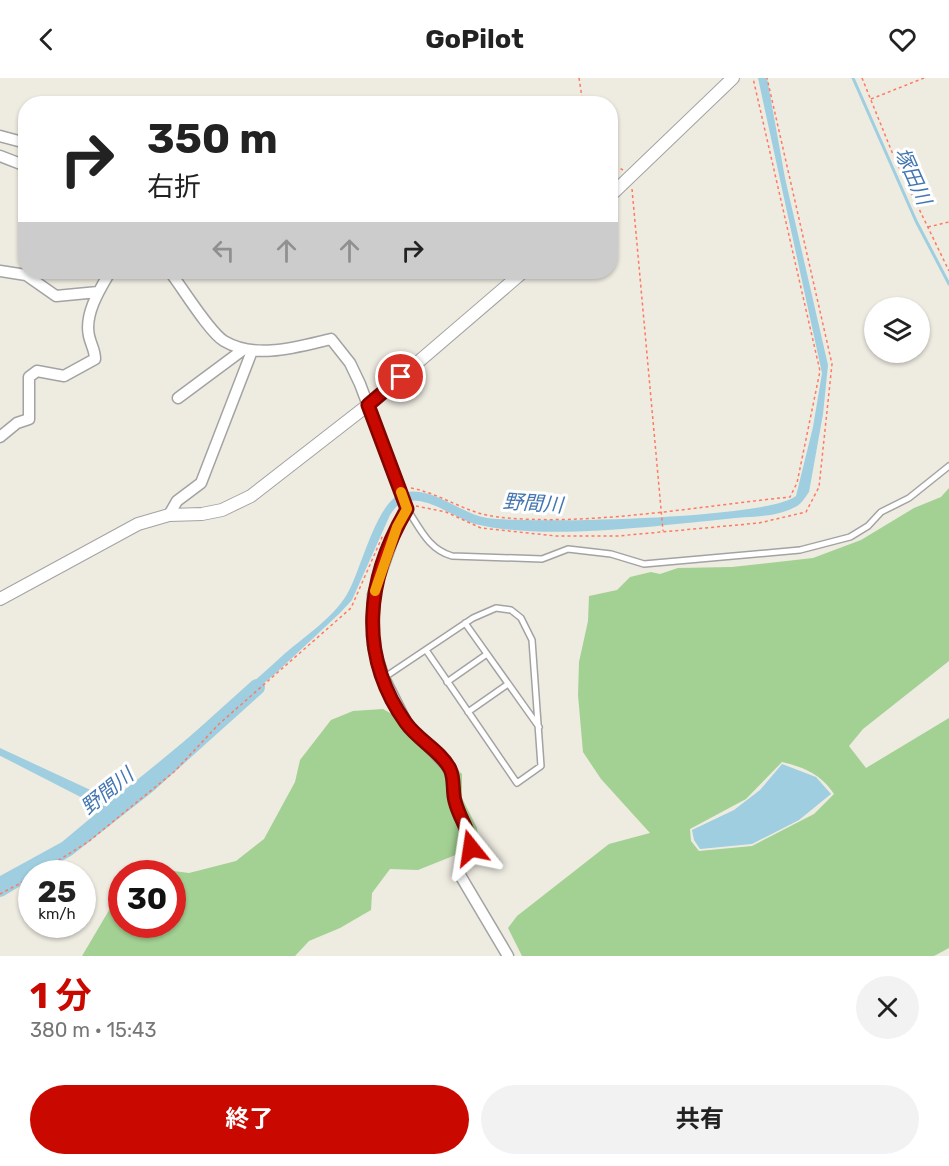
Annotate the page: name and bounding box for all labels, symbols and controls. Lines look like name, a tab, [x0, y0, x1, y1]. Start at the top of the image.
icon: back	[30, 23, 63, 56]
text: GoPilot	[425, 23, 524, 55]
icon: heart	[886, 23, 919, 56]
text: 350 m	[147, 114, 278, 164]
icon: right	[48, 120, 126, 198]
water label: 塚田川	[890, 144, 937, 210]
text: 右折	[147, 171, 201, 203]
icon: left	[207, 234, 240, 267]
icon: ahead	[270, 234, 303, 267]
icon: ahead	[333, 234, 366, 267]
icon: right	[396, 234, 429, 267]
map controls	[864, 297, 930, 363]
button: layers	[864, 297, 930, 363]
pin	[375, 351, 426, 402]
icon: arrive	[384, 360, 417, 393]
water label: 野間川	[502, 489, 566, 517]
water label: 野間川	[76, 762, 139, 819]
position arrow	[439, 816, 503, 880]
speed limit sign: 30	[108, 860, 186, 938]
text: 25	[38, 874, 76, 910]
text: km/h	[38, 905, 76, 923]
text: 1 分	[30, 974, 92, 1017]
button: close	[856, 976, 919, 1039]
text: 380 m · 15:43	[30, 1018, 157, 1042]
button: 終了	[30, 1085, 469, 1154]
button: 共有	[481, 1085, 919, 1154]

